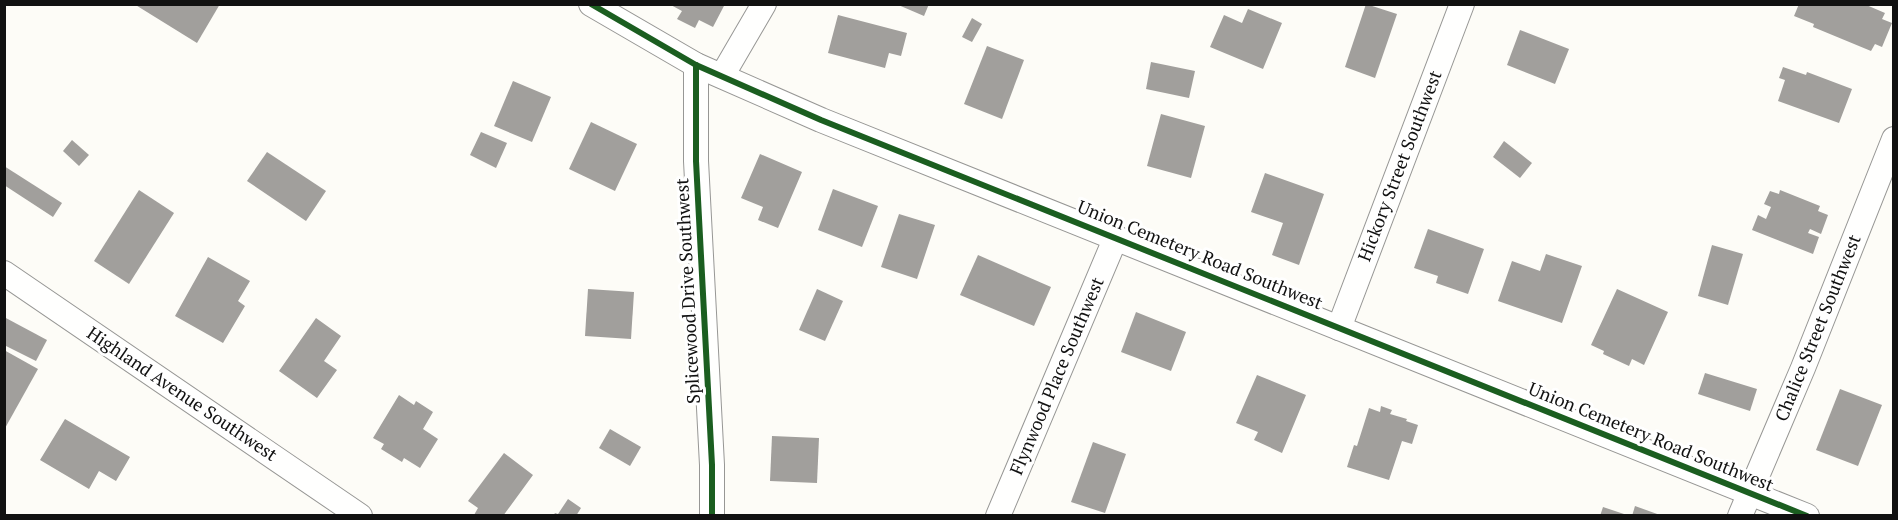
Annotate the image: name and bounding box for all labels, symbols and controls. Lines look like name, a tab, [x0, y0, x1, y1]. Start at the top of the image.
street label: Hickory Street Southwest	[1352, 66, 1447, 265]
street label: Splicewood Drive Southwest	[669, 177, 705, 404]
street label: Union Cemetery Road Southwest	[1074, 194, 1327, 314]
street label: Chalice Street Southwest	[1769, 230, 1866, 425]
street label: Flynwood Place Southwest	[1004, 273, 1109, 478]
street label: Highland Avenue Southwest	[83, 320, 283, 466]
street label: Union Cemetery Road Southwest	[1525, 376, 1778, 496]

